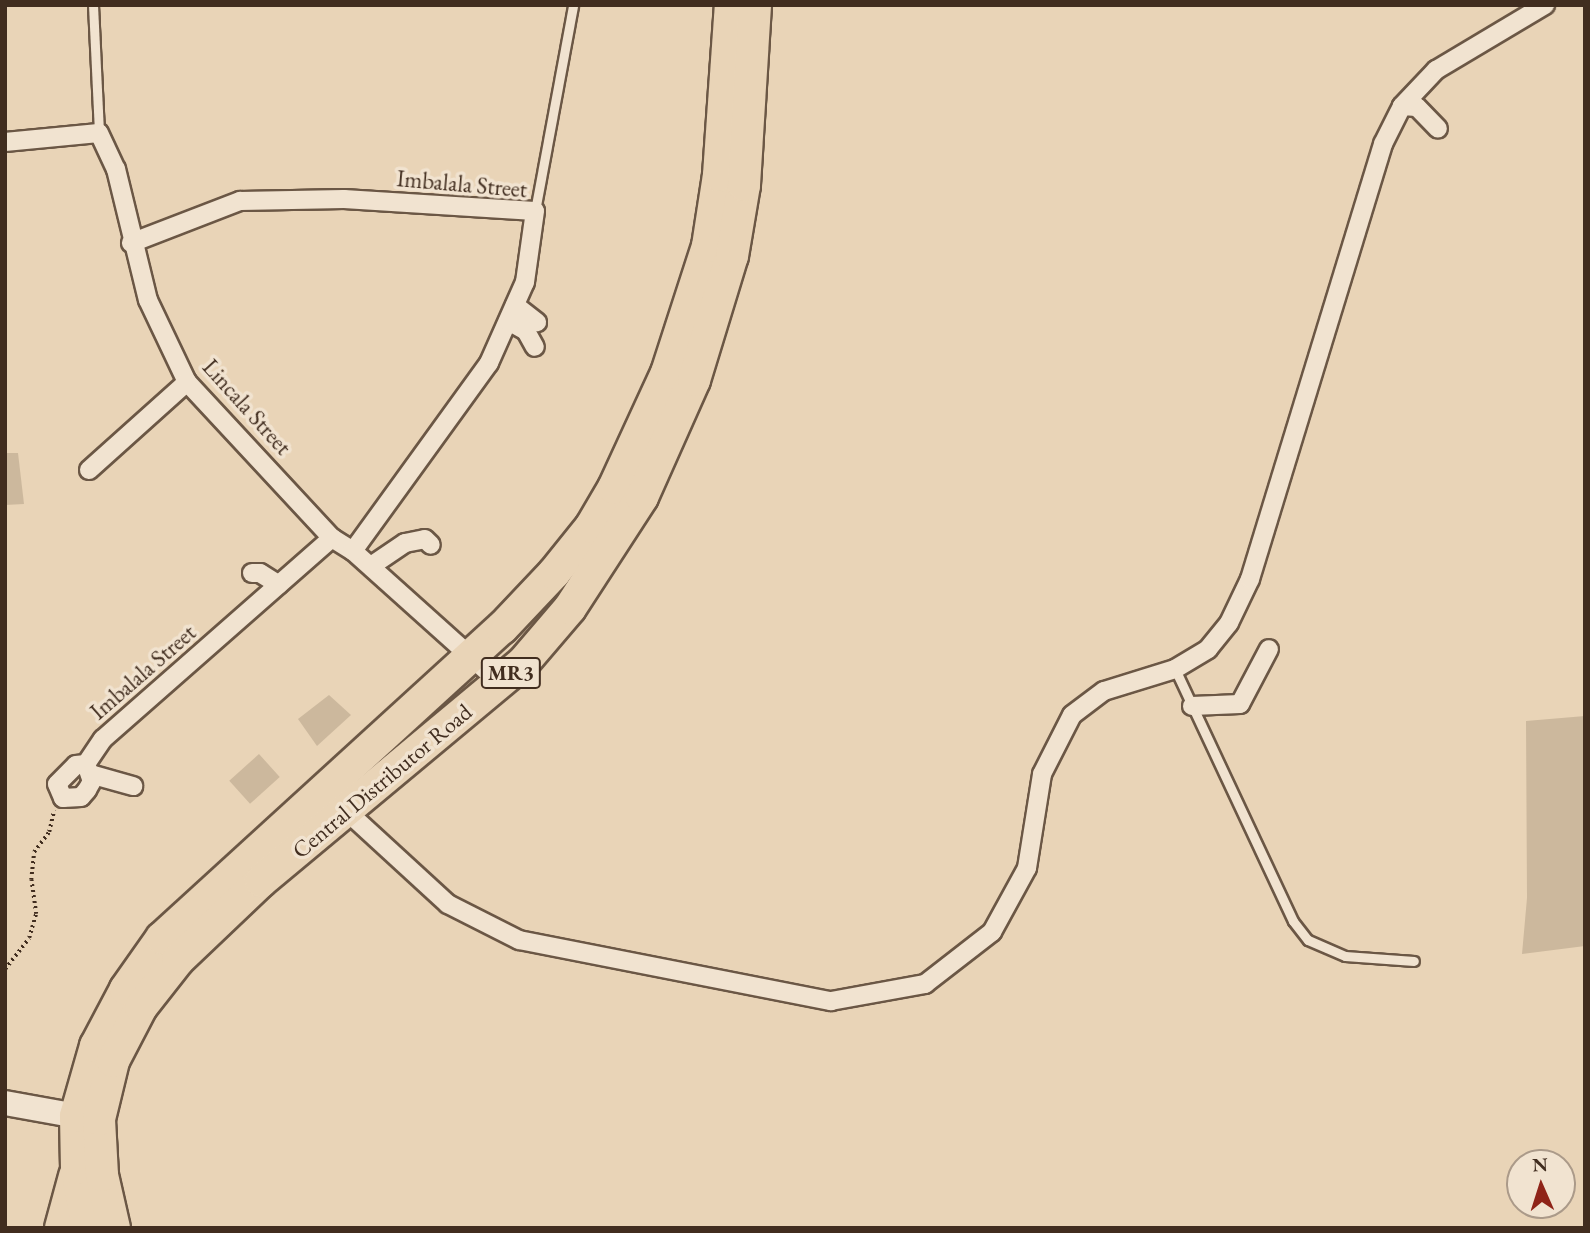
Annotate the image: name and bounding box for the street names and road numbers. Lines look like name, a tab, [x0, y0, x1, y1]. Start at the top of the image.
street label: Imbalala Street	[396, 165, 528, 203]
street label: Lincala Street	[197, 353, 297, 461]
street label: Imbalala Street	[85, 619, 201, 725]
road number: MR3	[480, 656, 542, 690]
street label: Central Distributor Road	[287, 698, 477, 864]

